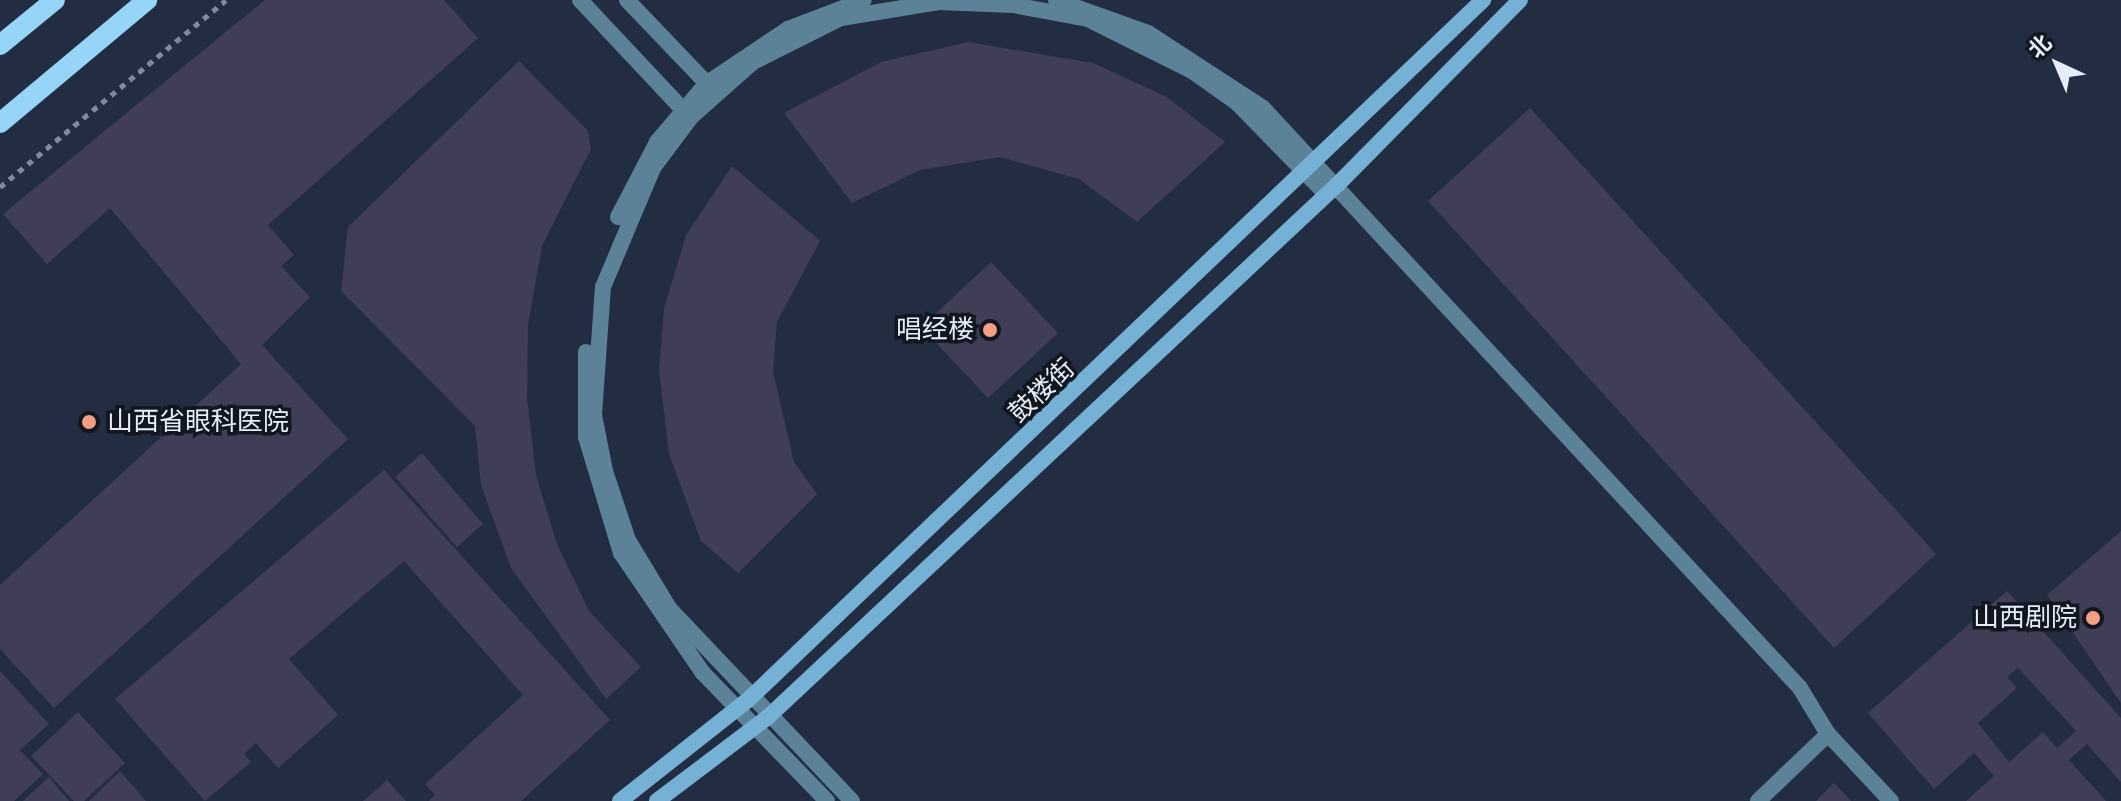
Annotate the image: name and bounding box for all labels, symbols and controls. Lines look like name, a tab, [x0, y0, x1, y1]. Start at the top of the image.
north arrow	[2017, 24, 2097, 104]
text: 北	[2023, 30, 2057, 63]
place label: 唱经楼	[896, 314, 974, 346]
marker: 唱经楼	[981, 321, 999, 339]
street label: 鼓楼街	[1003, 353, 1081, 429]
place label: 山西省眼科医院	[107, 406, 289, 438]
marker: 山西省眼科医院	[78, 411, 100, 433]
place label: 山西剧院	[1973, 602, 2077, 634]
marker: 山西剧院	[2084, 609, 2102, 627]

